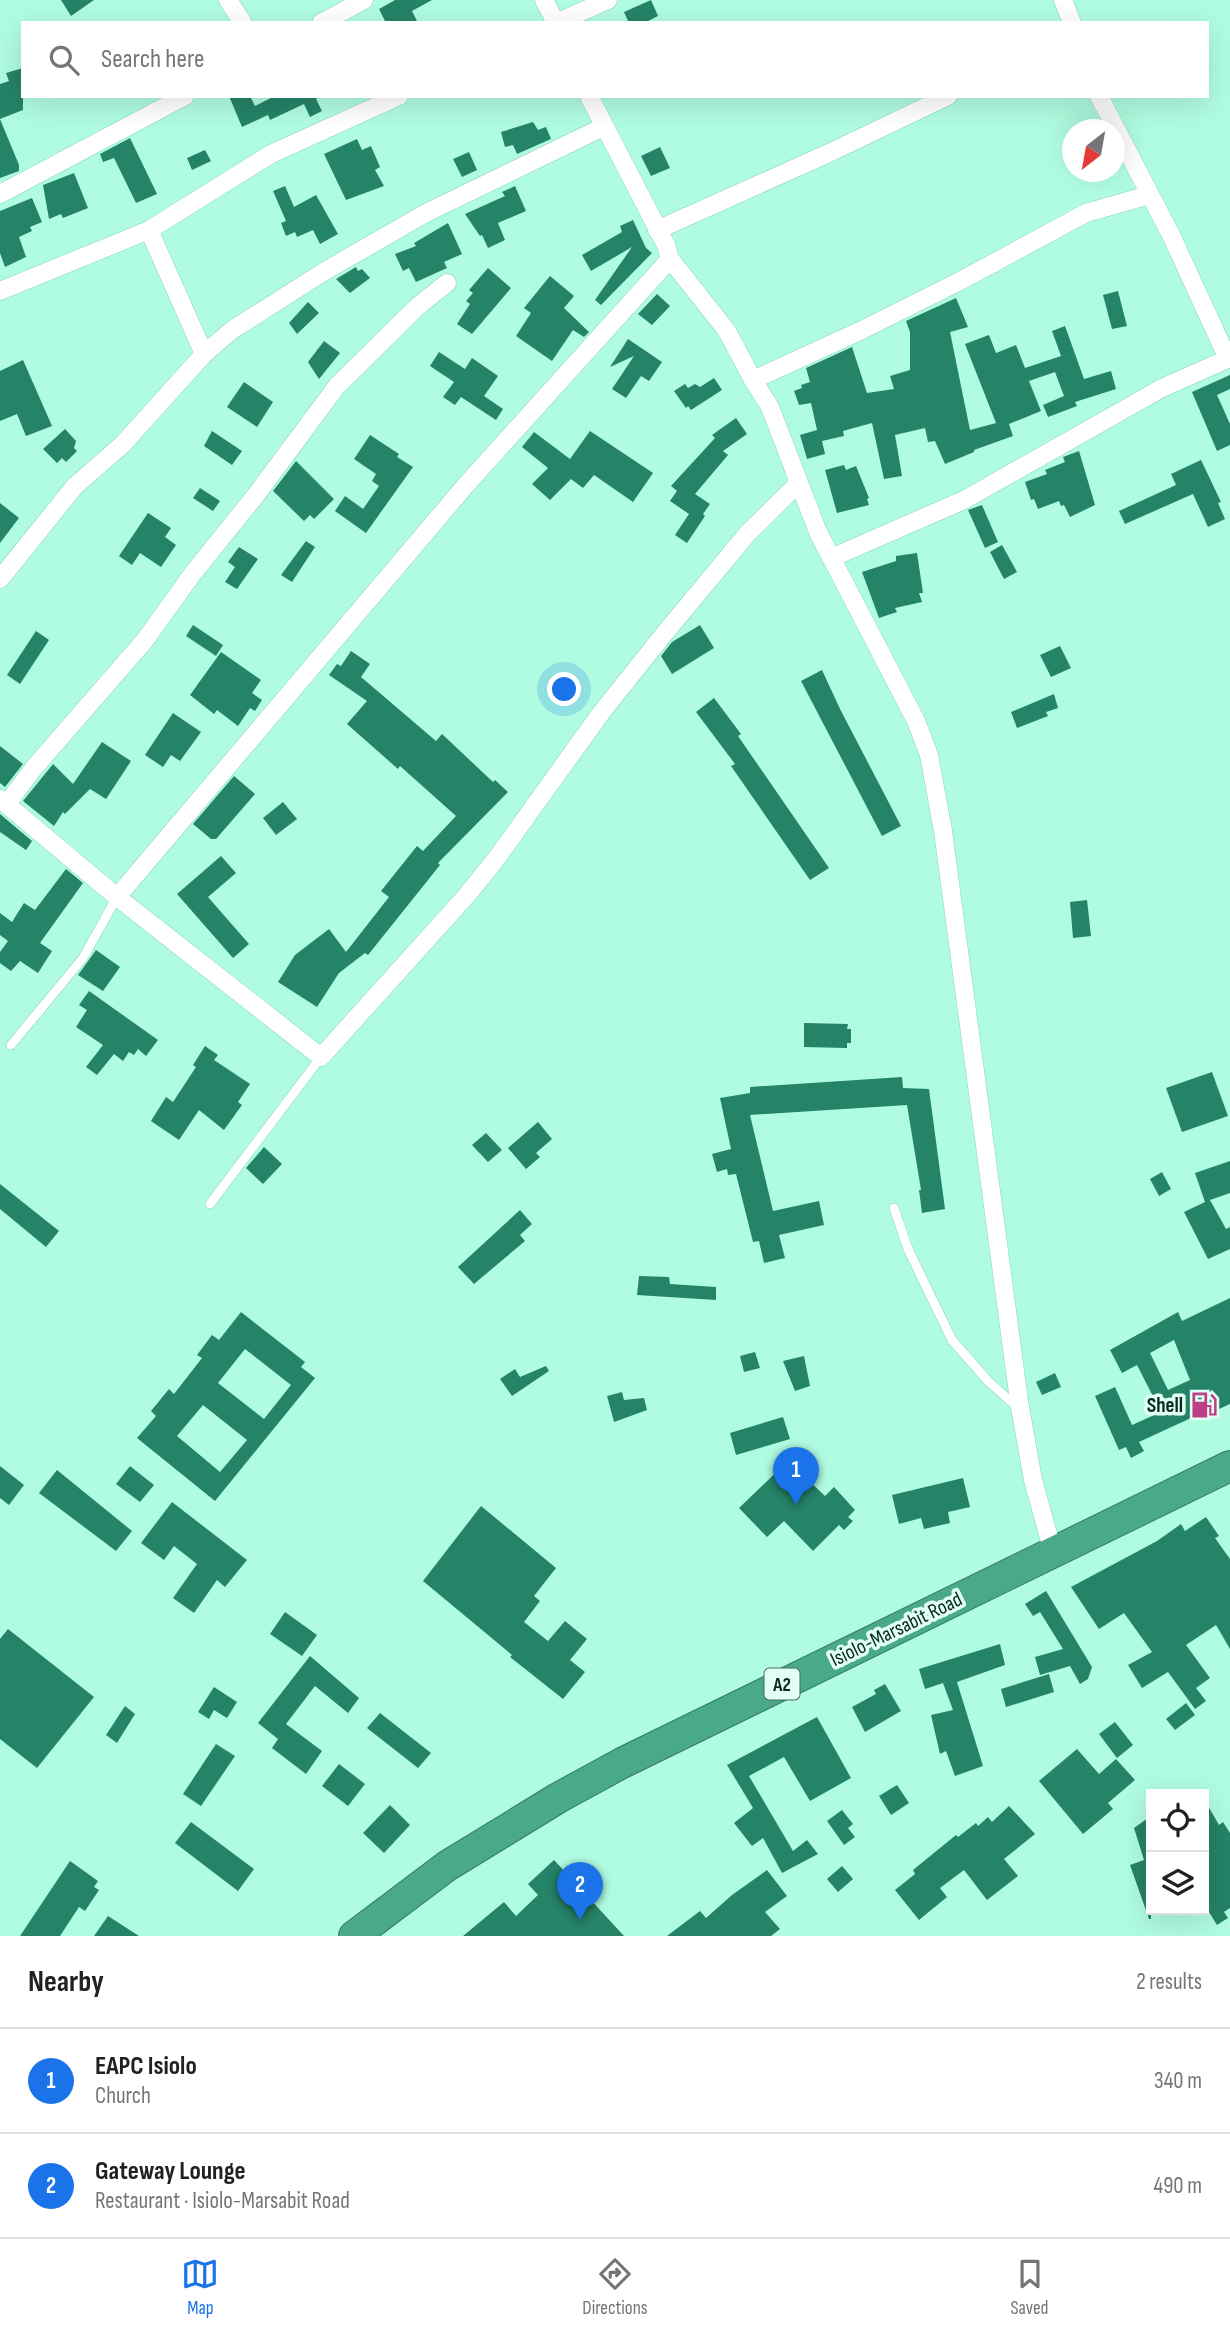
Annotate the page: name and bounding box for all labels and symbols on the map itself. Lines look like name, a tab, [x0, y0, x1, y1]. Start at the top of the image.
north arrow	[1062, 119, 1125, 182]
your location	[547, 672, 581, 706]
fuel station icon: Shell	[1189, 1390, 1219, 1420]
place label: Shell	[1147, 1393, 1183, 1418]
pin: 1	[773, 1447, 819, 1505]
street label: Isiolo-Marsabit Road	[826, 1587, 966, 1672]
road number: A2	[764, 1668, 800, 1700]
pin: 2	[557, 1862, 603, 1920]

